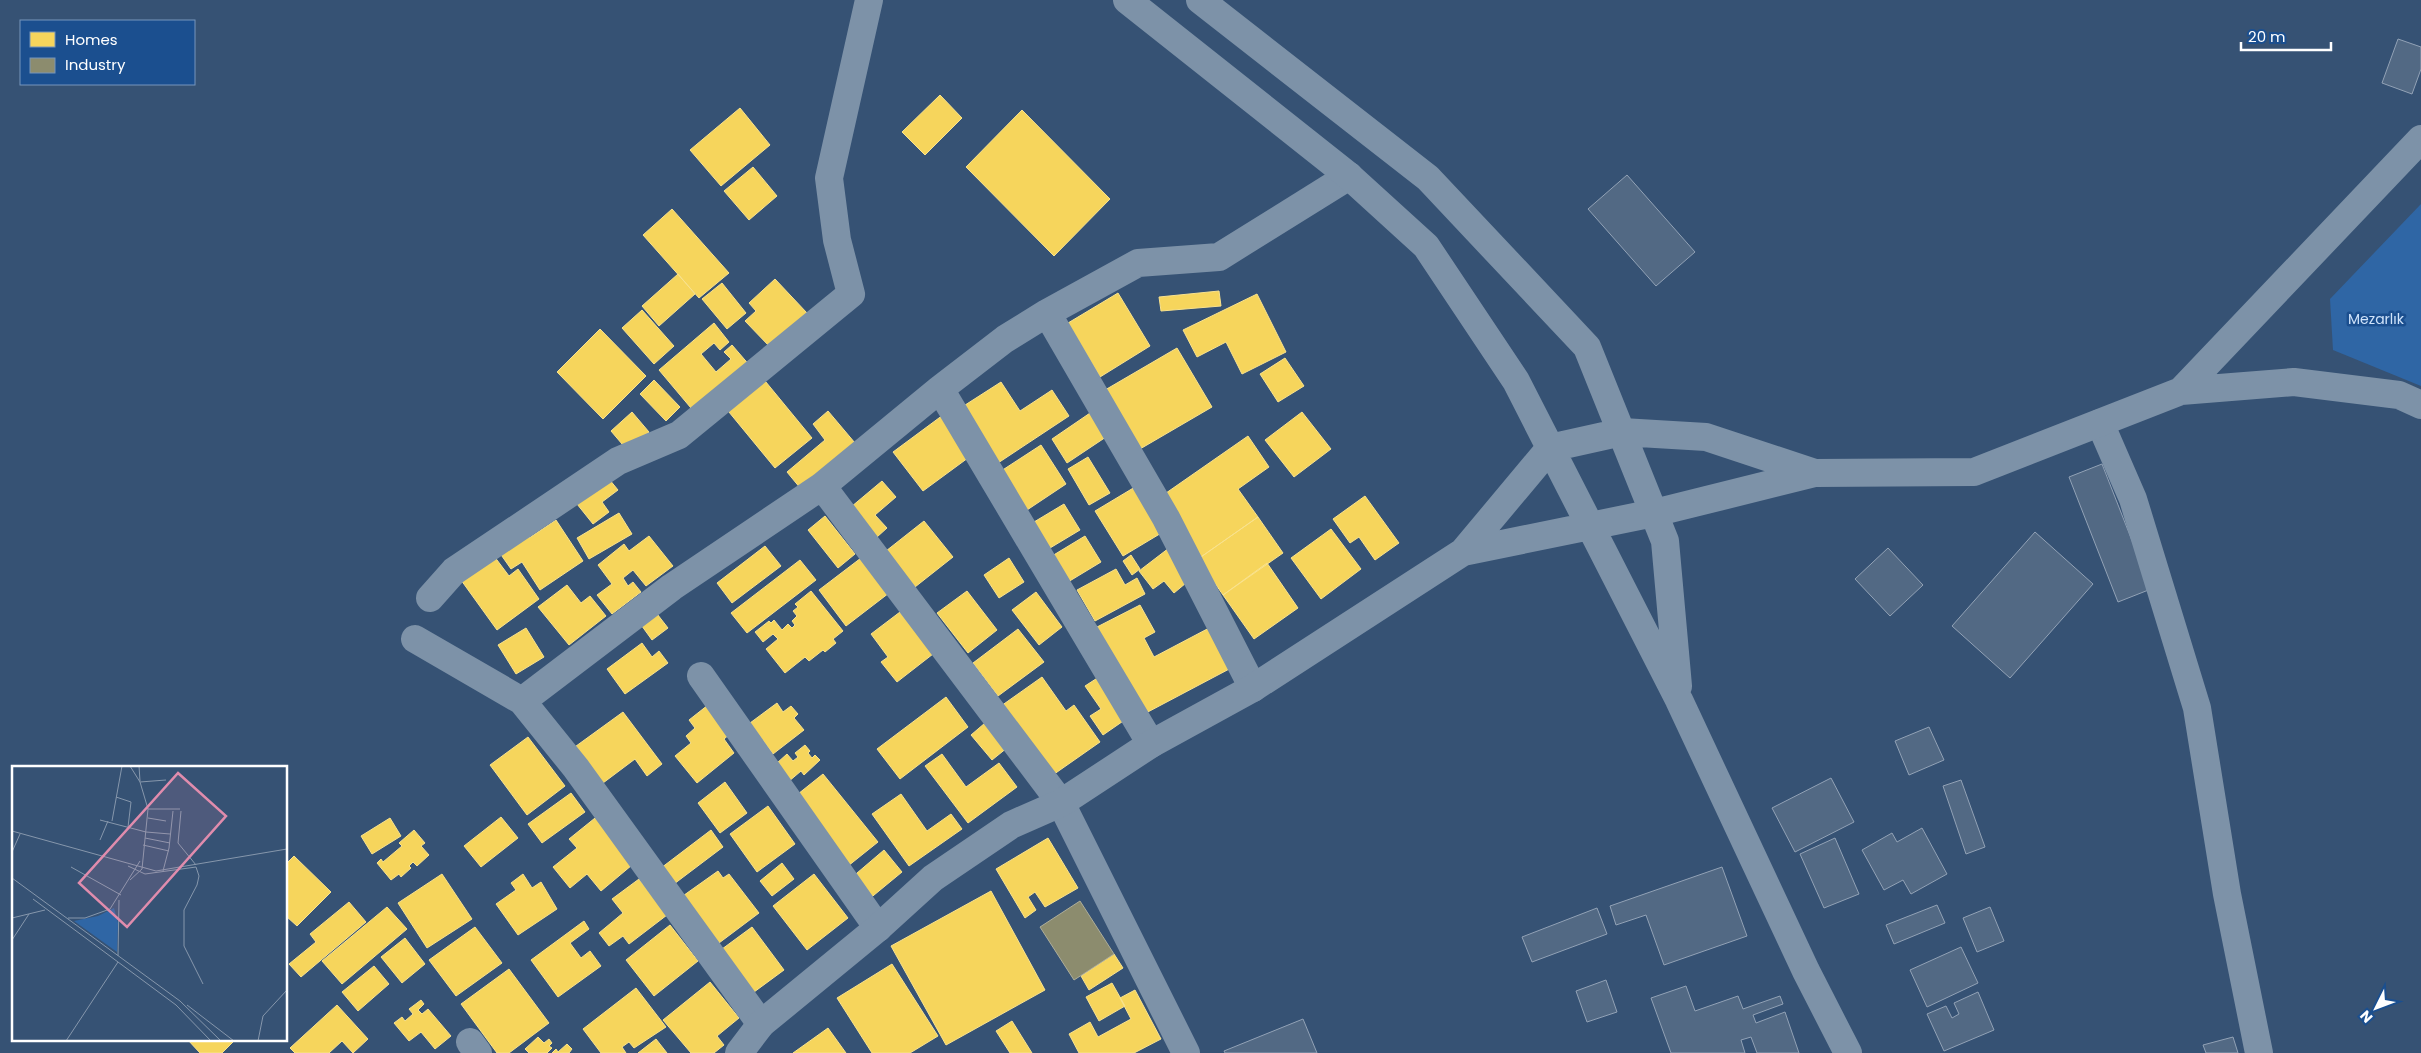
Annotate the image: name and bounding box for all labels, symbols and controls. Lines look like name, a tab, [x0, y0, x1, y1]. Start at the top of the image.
legend	[20, 20, 195, 85]
scale bar	[2241, 20, 2331, 52]
text: 20 m	[2248, 26, 2286, 47]
text: Homes	[65, 29, 118, 50]
text: Industry	[65, 54, 126, 75]
park label: Mezarlık	[2348, 309, 2405, 329]
inset map	[12, 766, 288, 1040]
north arrow	[2351, 983, 2401, 1033]
text: N	[2355, 1006, 2377, 1027]

